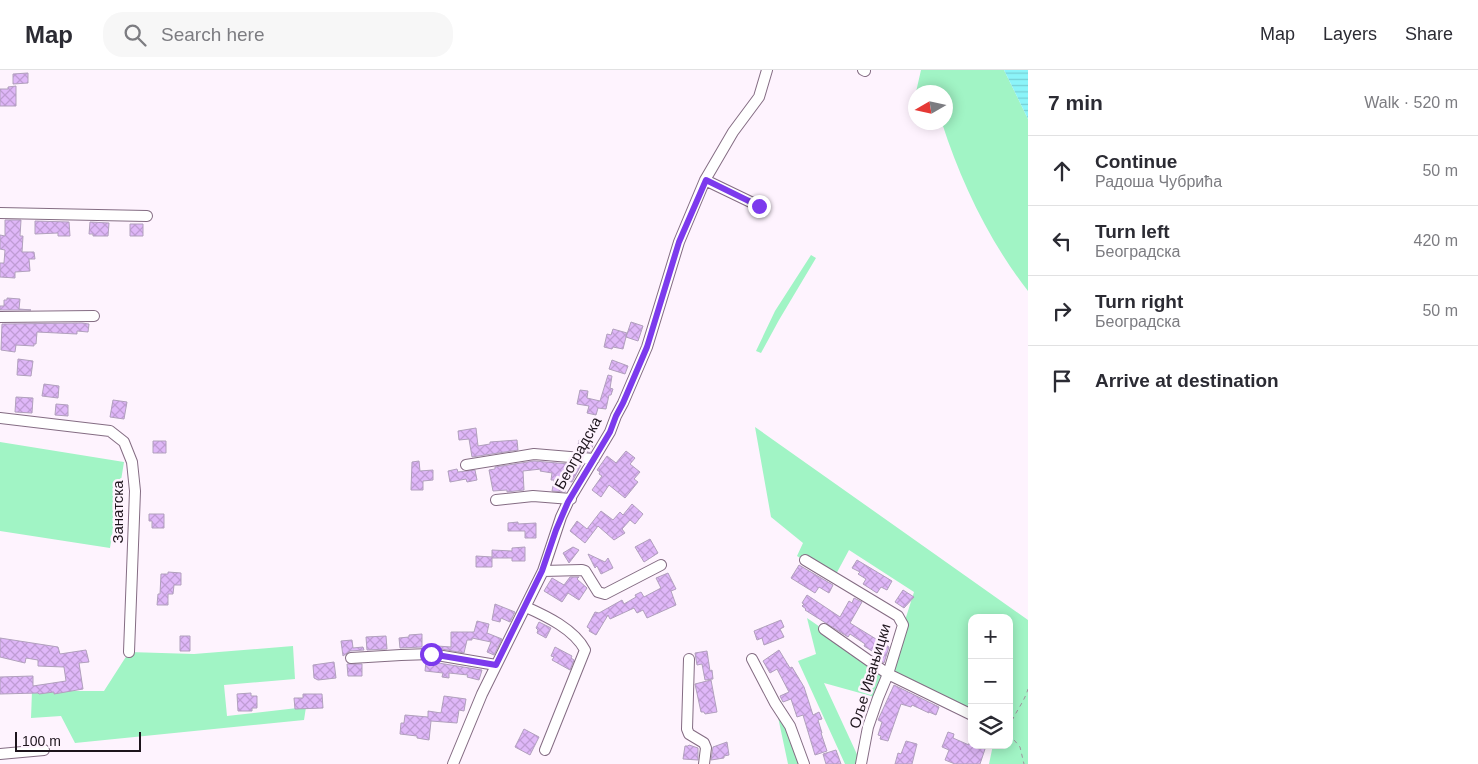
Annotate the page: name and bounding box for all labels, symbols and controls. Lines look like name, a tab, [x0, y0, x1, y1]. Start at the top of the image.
search box	[103, 12, 453, 57]
text: Map	[25, 21, 73, 48]
icon: search	[121, 21, 149, 49]
text: Search here	[161, 24, 265, 45]
text: Map	[1260, 24, 1295, 44]
text: Layers	[1323, 24, 1377, 44]
text: Share	[1405, 24, 1453, 44]
north arrow	[908, 85, 953, 130]
text: 7 min	[1048, 91, 1103, 114]
text: Walk · 520 m	[1364, 94, 1458, 111]
text: Continue	[1095, 151, 1177, 172]
icon: ahead	[1048, 157, 1076, 185]
text: 50 m	[1422, 162, 1458, 179]
text: Радоша Чубрића	[1095, 173, 1222, 190]
route end	[748, 195, 771, 218]
text: Turn left	[1095, 221, 1170, 242]
icon: left	[1048, 227, 1076, 255]
text: 420 m	[1414, 232, 1458, 249]
text: Београдска	[1095, 243, 1181, 260]
text: Turn right	[1095, 291, 1183, 312]
icon: right	[1048, 297, 1076, 325]
text: 50 m	[1422, 302, 1458, 319]
text: Београдска	[1095, 313, 1181, 330]
icon: arrive	[1048, 367, 1076, 395]
text: Arrive at destination	[1095, 370, 1279, 391]
street label: Београдска	[551, 413, 605, 492]
street label: Занатска	[109, 480, 126, 544]
map controls	[968, 614, 1013, 749]
button: +	[968, 614, 1013, 659]
street label: Оље Ивањицки	[845, 621, 894, 730]
route start	[420, 643, 443, 666]
button: −	[968, 659, 1013, 704]
button: layers	[968, 704, 1013, 749]
scale bar	[15, 729, 141, 752]
text: 100 m	[22, 733, 61, 749]

